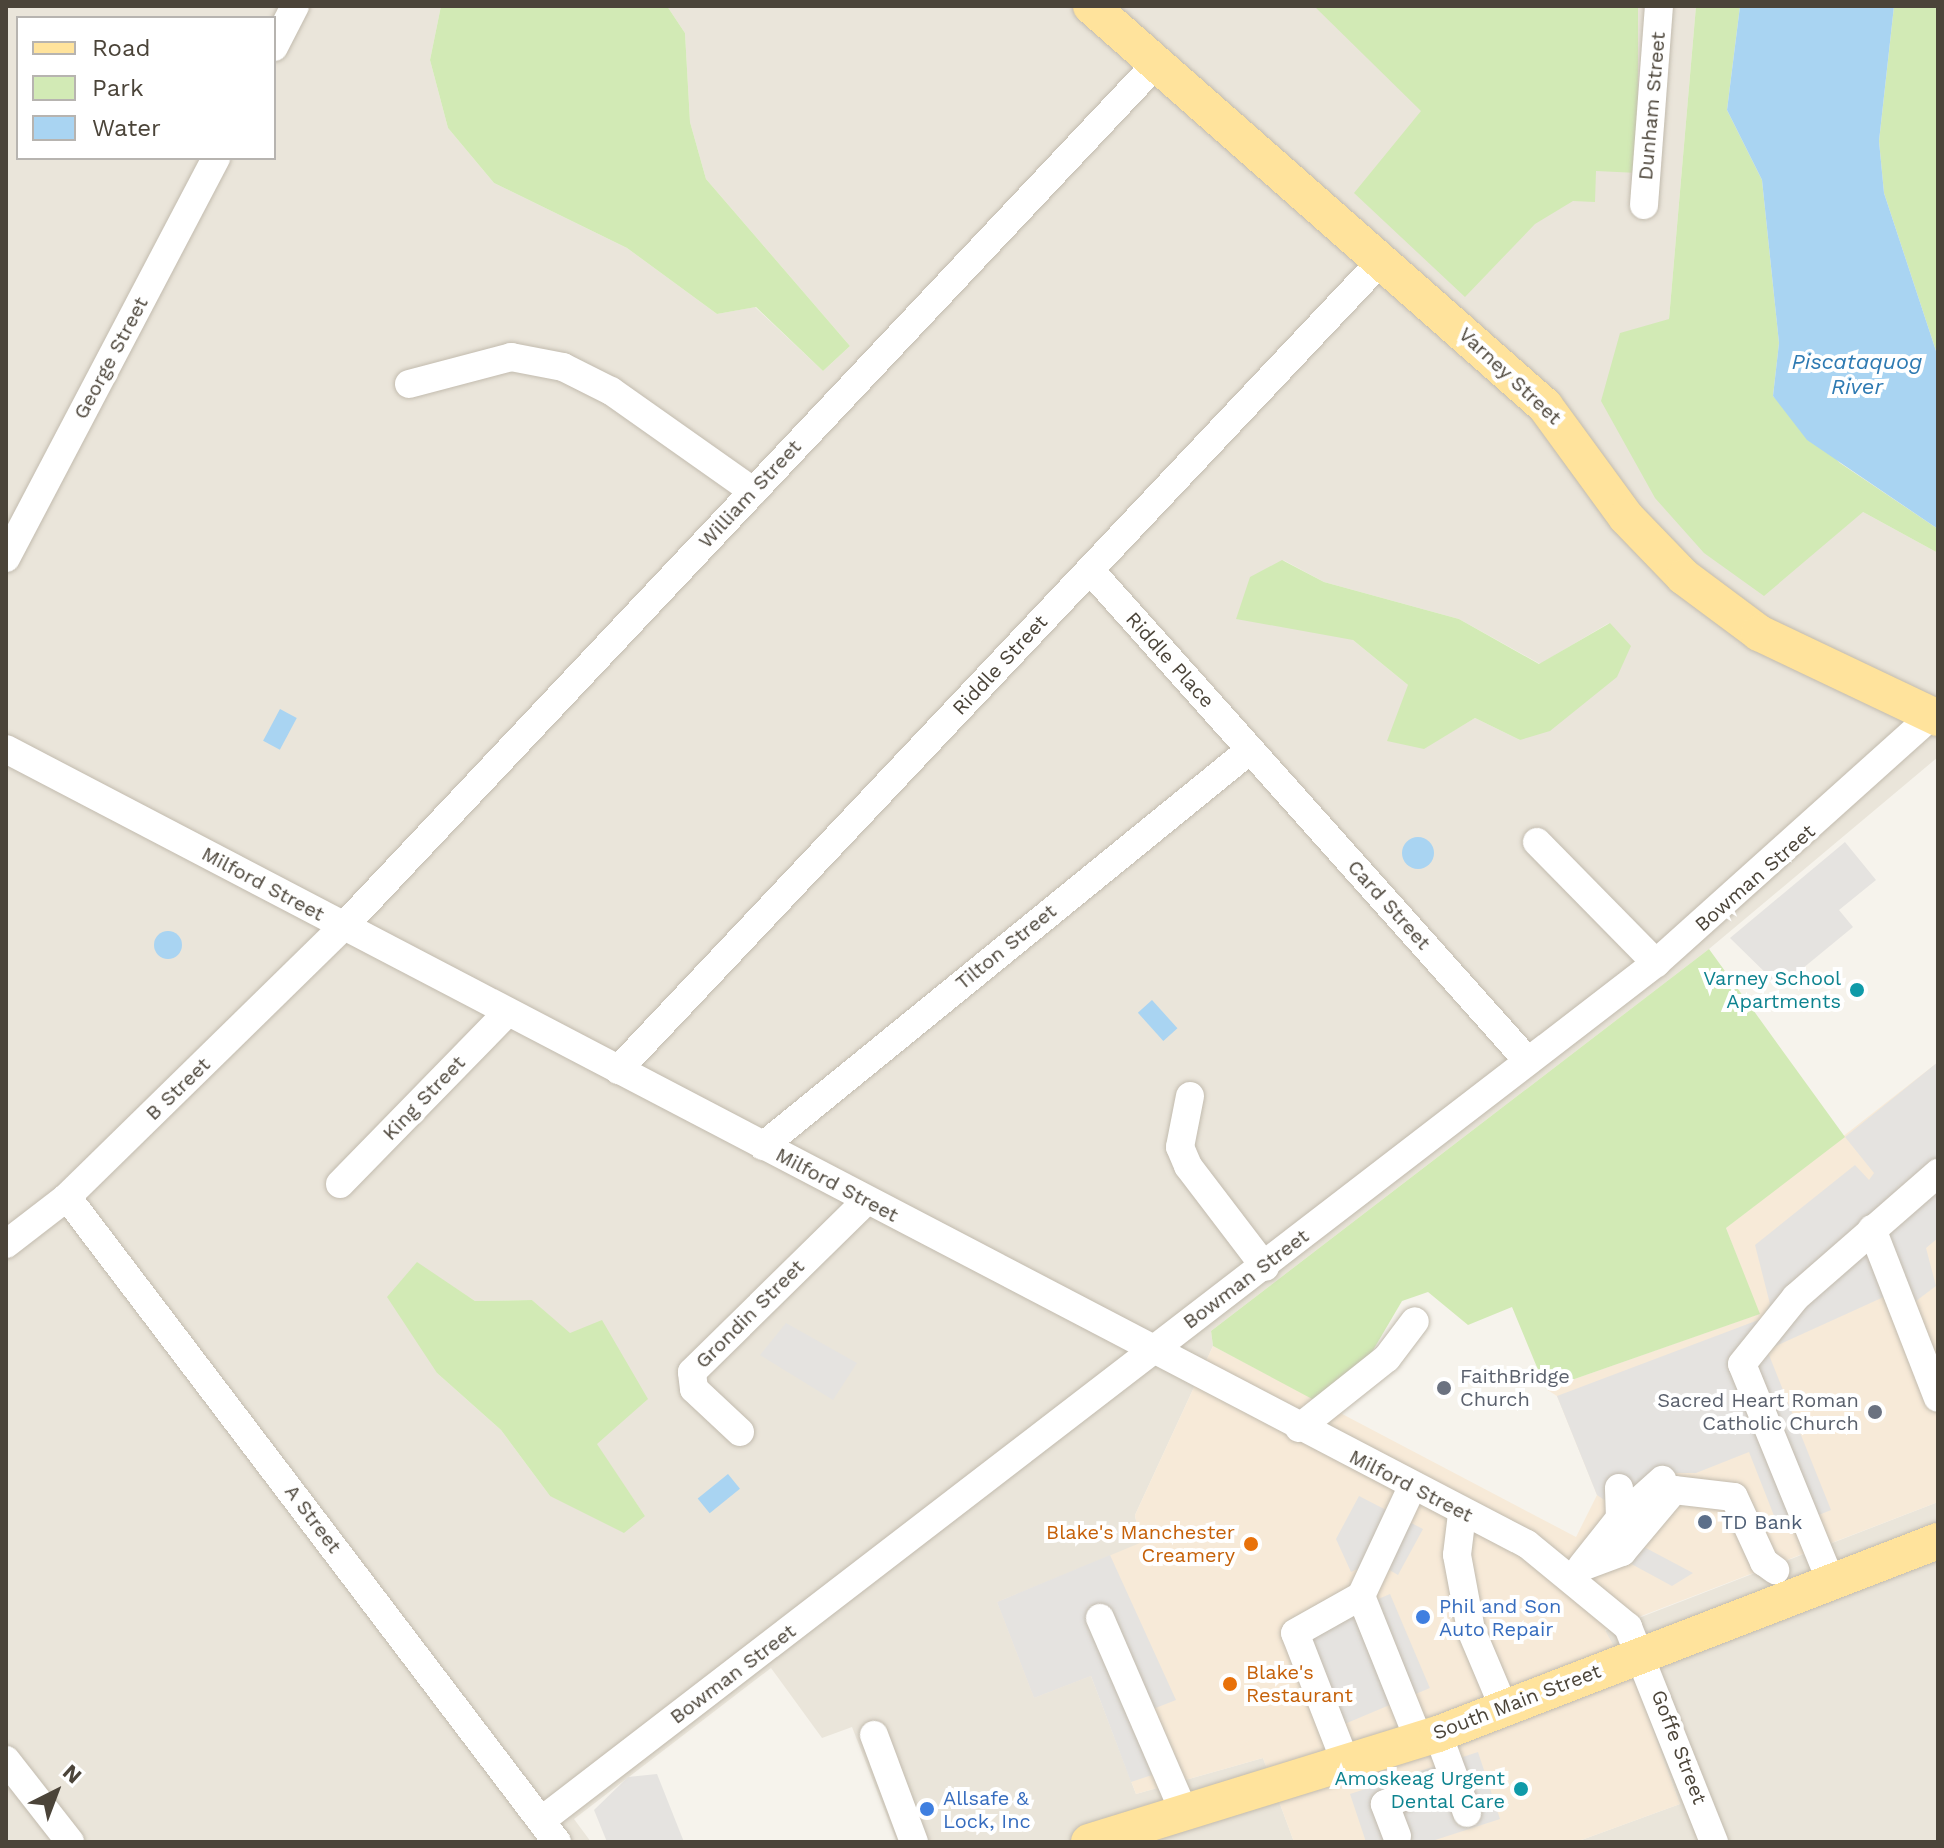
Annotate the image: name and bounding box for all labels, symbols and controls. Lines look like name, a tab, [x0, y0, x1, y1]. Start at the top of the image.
legend	[16, 16, 276, 160]
street label: Dunham Street	[1634, 31, 1670, 181]
text: Road	[92, 34, 151, 62]
text: Park	[92, 74, 144, 102]
text: Water	[92, 114, 161, 142]
street label: George Street	[69, 293, 153, 423]
street label: Varney Street	[1454, 322, 1566, 430]
water label: Piscataquog River	[1791, 348, 1923, 400]
street label: William Street	[694, 435, 806, 553]
street label: Riddle Place	[1121, 607, 1219, 713]
street label: Riddle Street	[947, 610, 1053, 720]
street label: Bowman Street	[1690, 819, 1820, 937]
street label: Milford Street	[198, 842, 328, 926]
street label: Card Street	[1342, 855, 1436, 955]
street label: Tilton Street	[951, 899, 1061, 995]
place label: Varney School Apartments	[1703, 966, 1841, 1013]
marker: Varney School Apartments	[1848, 981, 1866, 999]
street label: King Street	[378, 1051, 470, 1145]
street label: B Street	[141, 1053, 215, 1125]
street label: Milford Street	[772, 1143, 902, 1227]
street label: Bowman Street	[1178, 1224, 1314, 1334]
street label: Grondin Street	[691, 1255, 809, 1373]
place label: FaithBridge Church	[1460, 1364, 1570, 1411]
marker: FaithBridge Church	[1435, 1379, 1453, 1397]
place label: Sacred Heart Roman Catholic Church	[1657, 1388, 1859, 1435]
marker: Sacred Heart Roman Catholic Church	[1866, 1403, 1884, 1421]
street label: Milford Street	[1345, 1445, 1477, 1527]
street label: A Street	[279, 1480, 347, 1558]
place label: TD Bank	[1721, 1510, 1802, 1534]
marker: TD Bank	[1696, 1513, 1714, 1531]
place label: Blake's Manchester Creamery	[1046, 1520, 1235, 1567]
marker: Blake's Manchester Creamery	[1242, 1535, 1260, 1553]
place label: Phil and Son Auto Repair	[1439, 1594, 1562, 1641]
marker: Phil and Son Auto Repair	[1414, 1608, 1432, 1626]
street label: Bowman Street	[665, 1619, 801, 1729]
street label: South Main Street	[1430, 1659, 1604, 1745]
place label: Blake's Restaurant	[1246, 1660, 1353, 1707]
marker: Blake's Restaurant	[1221, 1675, 1239, 1693]
street label: Goffe Street	[1646, 1687, 1712, 1807]
north arrow	[16, 1752, 96, 1832]
text: N	[58, 1759, 87, 1789]
place label: Amoskeag Urgent Dental Care	[1334, 1766, 1505, 1813]
marker: Amoskeag Urgent Dental Care	[1512, 1780, 1530, 1798]
place label: Allsafe & Lock, Inc	[943, 1786, 1031, 1833]
marker: Allsafe & Lock, Inc	[918, 1800, 936, 1818]

